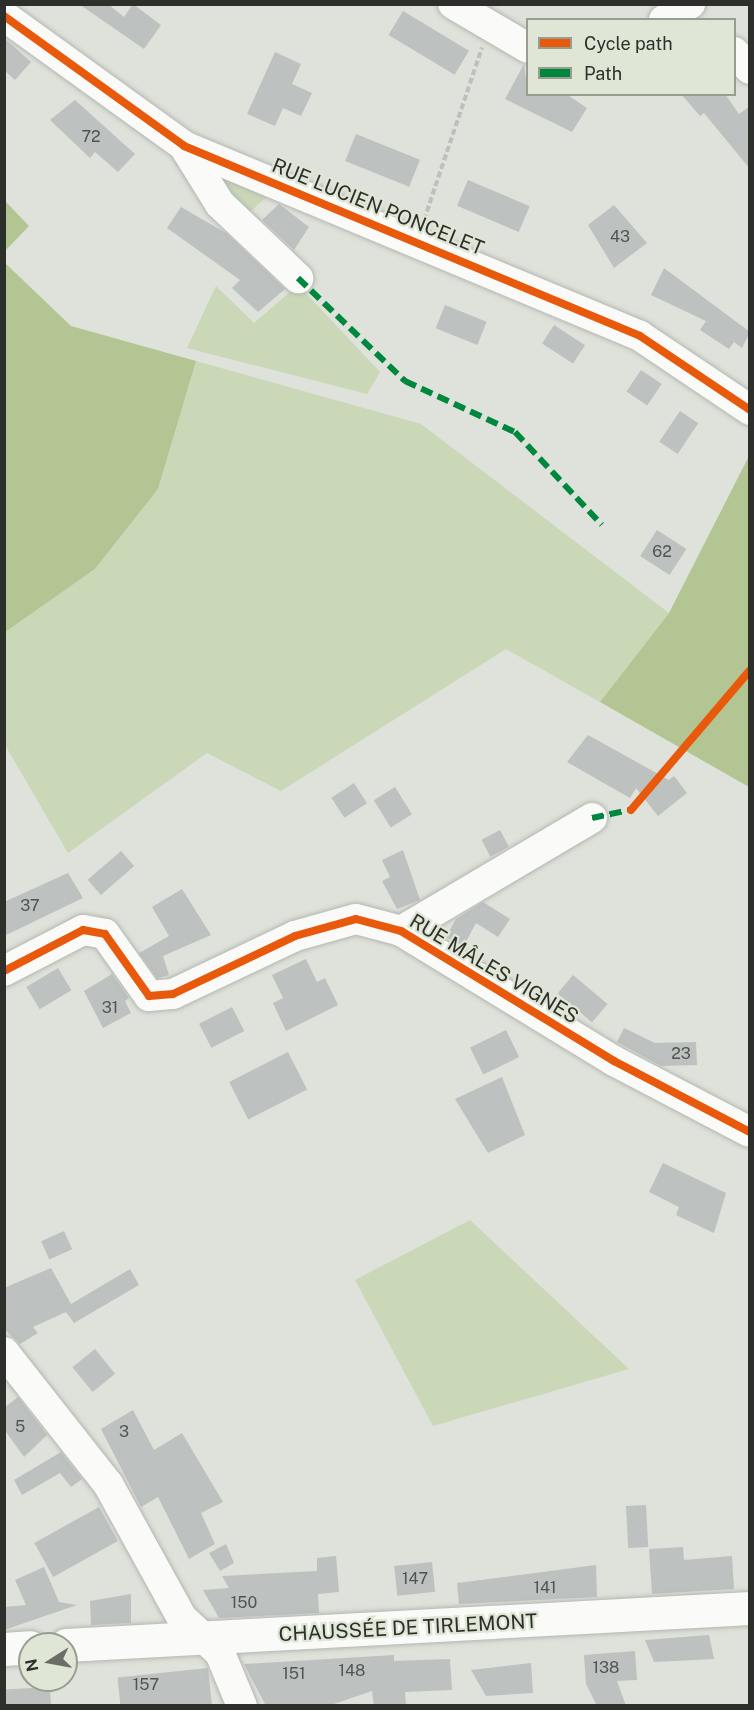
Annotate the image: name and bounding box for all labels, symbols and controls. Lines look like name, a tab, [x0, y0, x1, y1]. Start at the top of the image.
legend	[526, 18, 736, 96]
text: Cycle path	[584, 33, 673, 54]
text: Path	[584, 63, 622, 84]
house number: 72	[81, 127, 101, 147]
street label: RUE LUCIEN PONCELET	[269, 153, 487, 261]
house number: 43	[610, 227, 630, 247]
house number: 62	[652, 542, 672, 562]
house number: 37	[20, 896, 40, 916]
street label: RUE MÂLES VIGNES	[405, 909, 583, 1029]
house number: 31	[102, 998, 118, 1018]
house number: 23	[671, 1044, 691, 1064]
house number: 5	[15, 1417, 25, 1437]
house number: 3	[119, 1422, 129, 1442]
house number: 147	[402, 1569, 428, 1589]
house number: 141	[533, 1578, 557, 1598]
house number: 150	[231, 1593, 257, 1613]
street label: CHAUSSÉE DE TIRLEMONT	[278, 1609, 538, 1647]
north arrow	[18, 1632, 78, 1692]
text: N	[21, 1657, 42, 1673]
house number: 138	[593, 1658, 619, 1678]
house number: 148	[339, 1661, 365, 1681]
house number: 151	[282, 1664, 306, 1684]
house number: 157	[133, 1675, 159, 1695]

